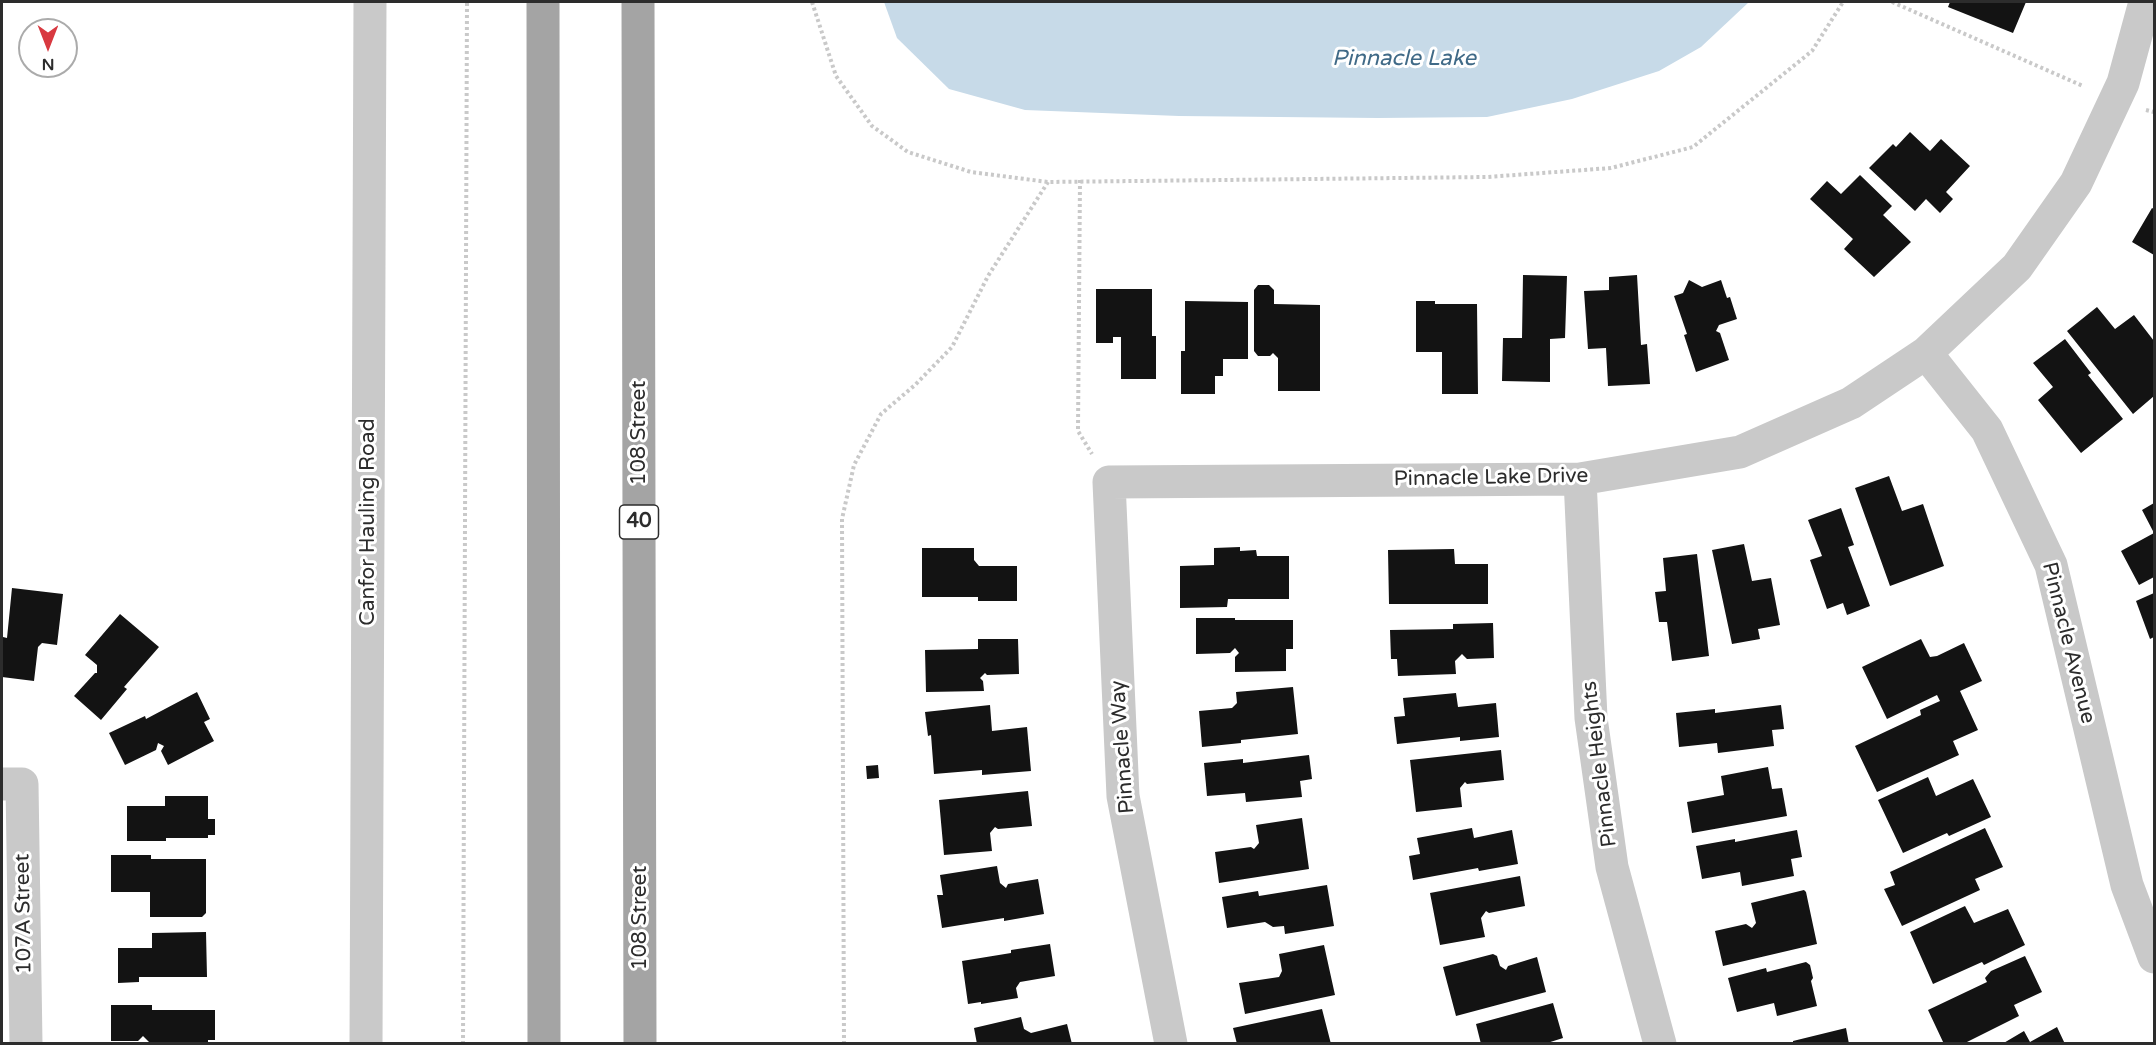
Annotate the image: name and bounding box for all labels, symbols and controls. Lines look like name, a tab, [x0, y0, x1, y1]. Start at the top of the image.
north arrow	[18, 18, 78, 78]
water label: Pinnacle Lake	[1332, 46, 1476, 72]
text: N	[42, 54, 54, 74]
street label: 108 Street	[626, 380, 652, 486]
street label: Canfor Hauling Road	[355, 418, 381, 626]
street label: Pinnacle Lake Drive	[1394, 464, 1588, 492]
road number: 40	[620, 505, 658, 539]
street label: Pinnacle Avenue	[2036, 560, 2100, 726]
street label: Pinnacle Way	[1106, 679, 1140, 815]
street label: Pinnacle Heights	[1577, 680, 1623, 848]
street label: 107A Street	[10, 853, 38, 975]
street label: 108 Street	[627, 865, 653, 971]

